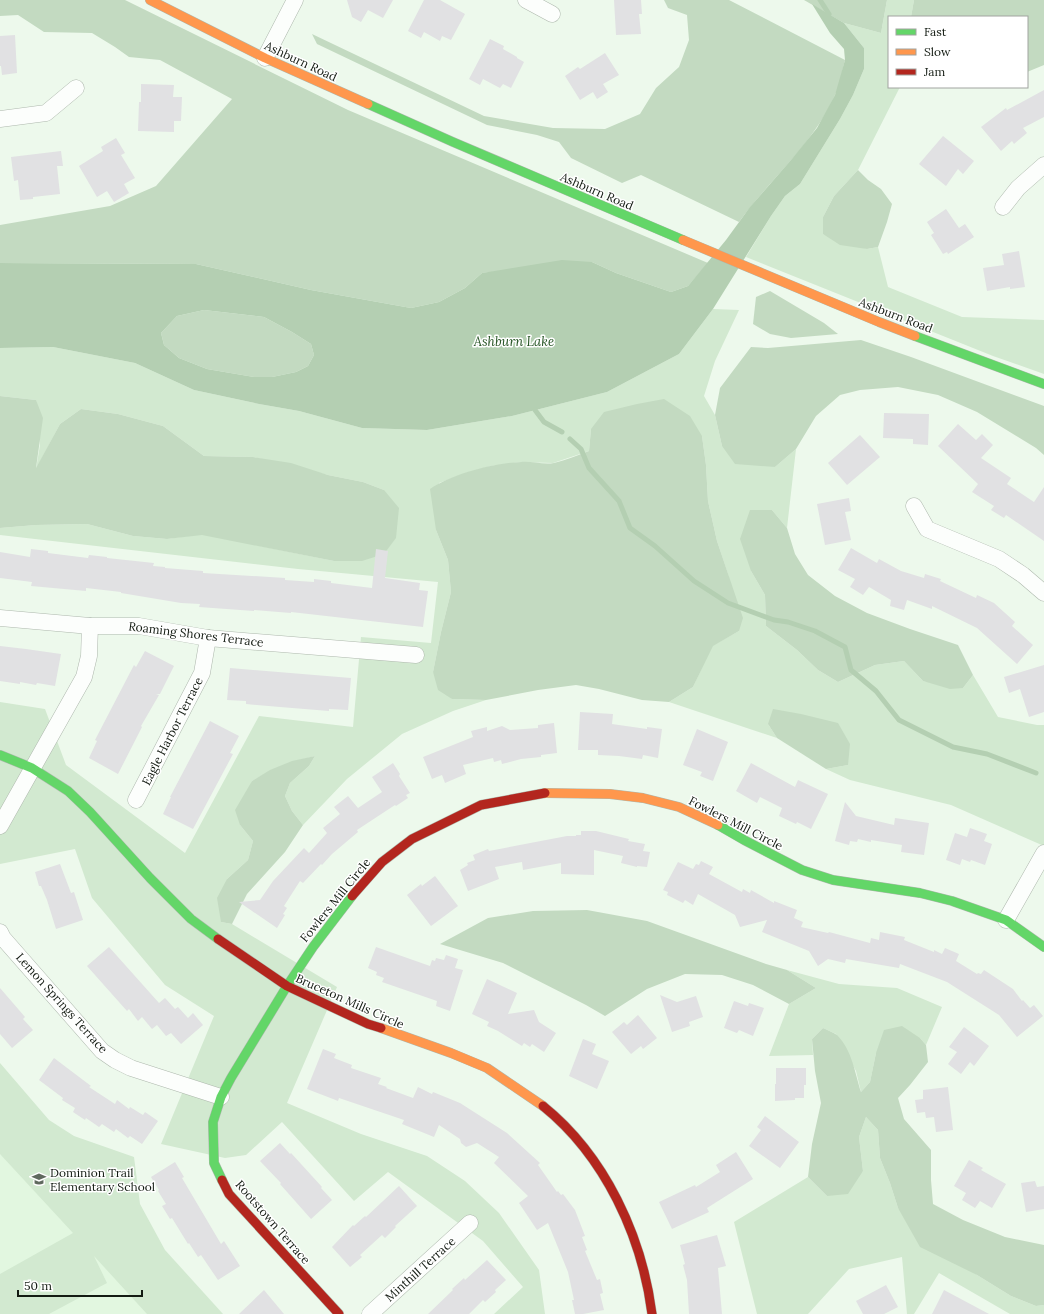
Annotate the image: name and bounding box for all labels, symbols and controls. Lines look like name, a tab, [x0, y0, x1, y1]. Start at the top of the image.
legend	[888, 16, 1028, 88]
text: Fast	[924, 24, 947, 39]
street label: Ashburn Road	[262, 37, 339, 84]
text: Slow	[924, 44, 951, 59]
text: Jam	[923, 64, 945, 79]
street label: Ashburn Road	[557, 168, 636, 213]
street label: Ashburn Road	[856, 294, 935, 336]
water label: Ashburn Lake	[473, 333, 554, 350]
street label: Roaming Shores Terrace	[128, 618, 265, 650]
street label: Eagle Harbor Terrace	[138, 674, 206, 788]
street label: Fowlers Mill Circle	[686, 793, 786, 853]
street label: Fowlers Mill Circle	[297, 855, 374, 945]
street label: Lemon Springs Terrace	[13, 950, 111, 1057]
street label: Bruceton Mills Circle	[293, 970, 407, 1032]
place label: Dominion Trail Elementary School	[50, 1165, 155, 1194]
school or university icon: Dominion Trail Elementary School	[31, 1171, 47, 1187]
street label: Rootstown Terrace	[232, 1177, 314, 1267]
street label: Minthill Terrace	[382, 1233, 459, 1304]
scale bar	[18, 1272, 142, 1298]
text: 50 m	[24, 1278, 52, 1293]

